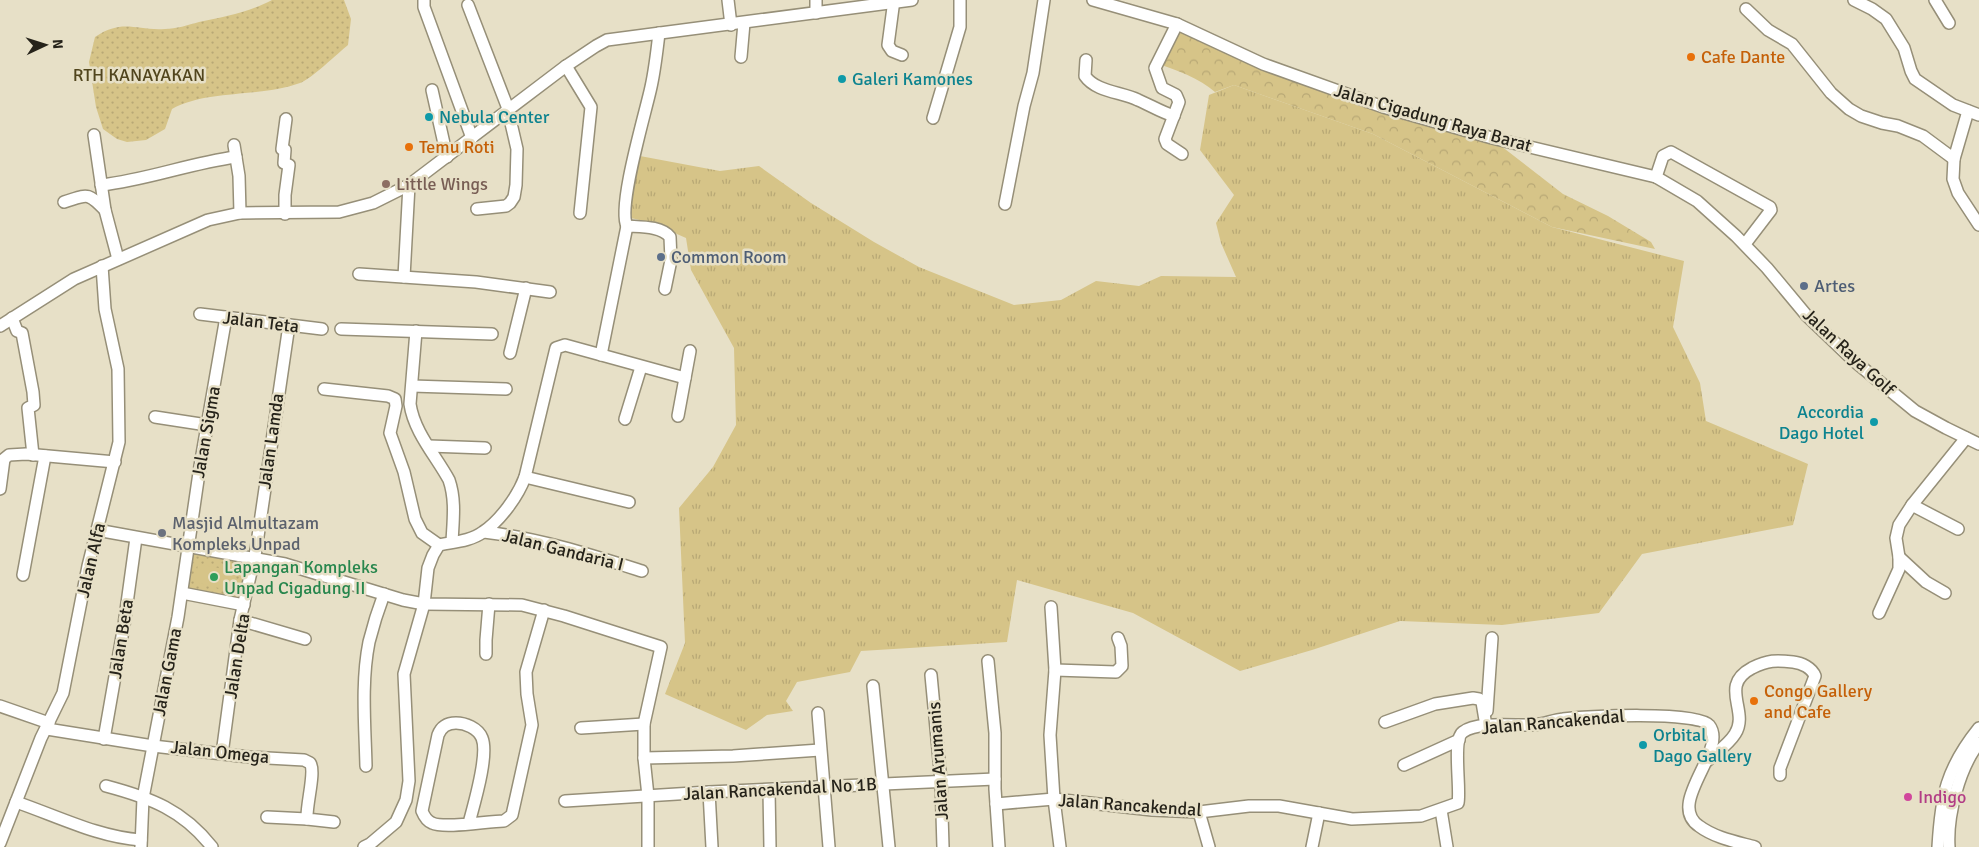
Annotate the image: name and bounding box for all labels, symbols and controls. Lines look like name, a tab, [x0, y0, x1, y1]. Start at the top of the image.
north arrow	[20, 20, 70, 70]
text: N	[49, 39, 66, 50]
place label: Cafe Dante	[1701, 46, 1785, 68]
marker: Cafe Dante	[1685, 51, 1697, 63]
park label: RTH KANAYAKAN	[73, 64, 205, 86]
place label: Galeri Kamones	[852, 68, 973, 90]
marker: Galeri Kamones	[836, 73, 848, 85]
street label: Jalan Cigadung Raya Barat	[1332, 79, 1534, 157]
place label: Nebula Center	[439, 106, 550, 128]
marker: Nebula Center	[423, 111, 435, 123]
place label: Temu Roti	[419, 136, 495, 158]
marker: Temu Roti	[403, 141, 415, 153]
place label: Little Wings	[396, 173, 488, 195]
marker: Little Wings	[380, 178, 392, 190]
place label: Common Room	[671, 246, 787, 268]
marker: Common Room	[655, 251, 667, 263]
place label: Artes	[1814, 275, 1855, 297]
marker: Artes	[1798, 280, 1810, 292]
street label: Jalan Raya Golf	[1798, 304, 1900, 401]
street label: Jalan Teta	[222, 306, 300, 338]
street label: Jalan Sigma	[187, 384, 225, 480]
street label: Jalan Lamda	[253, 392, 289, 490]
place label: Accordia Dago Hotel	[1779, 401, 1864, 444]
marker: Accordia Dago Hotel	[1868, 416, 1880, 428]
place label: Masjid Almultazam Kompleks Unpad	[172, 512, 319, 555]
street label: Jalan Alfa	[72, 520, 110, 600]
street label: Jalan Gandaria I	[500, 524, 626, 576]
marker: Masjid Almultazam Kompleks Unpad	[156, 527, 168, 539]
place label: Lapangan Kompleks Unpad Cigadung II	[224, 556, 378, 599]
marker: Lapangan Kompleks Unpad Cigadung II	[208, 571, 220, 583]
street label: Jalan Beta	[104, 598, 138, 680]
street label: Jalan Delta	[219, 612, 255, 700]
street label: Jalan Gama	[148, 626, 186, 718]
place label: Congo Gallery and Cafe	[1764, 680, 1873, 723]
marker: Congo Gallery and Cafe	[1748, 695, 1760, 707]
street label: Jalan Arumanis	[923, 701, 953, 821]
street label: Jalan Rancakendal	[1480, 705, 1626, 739]
place label: Orbital Dago Gallery	[1653, 724, 1752, 767]
street label: Jalan Omega	[170, 736, 270, 768]
marker: Orbital Dago Gallery	[1637, 739, 1649, 751]
street label: Jalan Rancakendal No 1B	[683, 773, 877, 805]
place label: Indigo	[1918, 786, 1966, 808]
street label: Jalan Rancakendal	[1058, 789, 1202, 821]
marker: Indigo	[1902, 791, 1914, 803]

